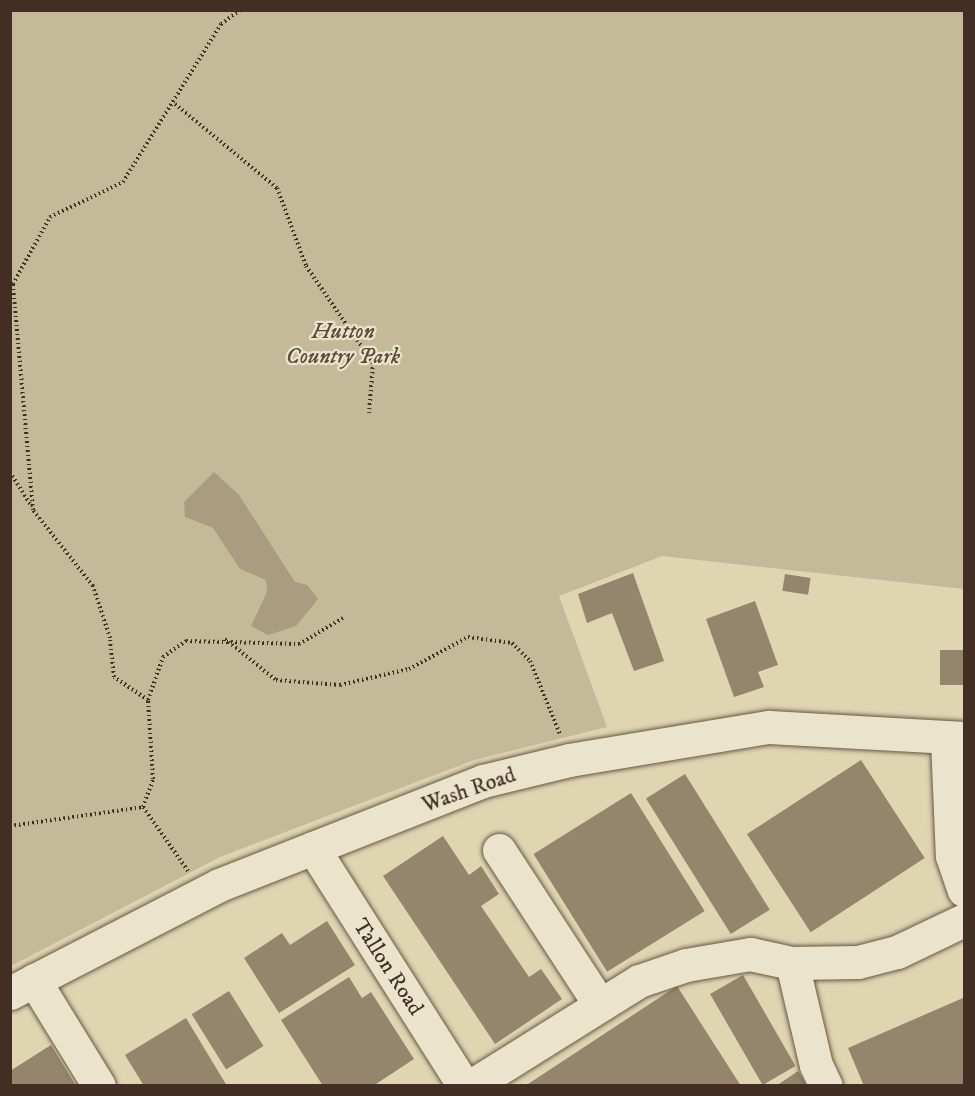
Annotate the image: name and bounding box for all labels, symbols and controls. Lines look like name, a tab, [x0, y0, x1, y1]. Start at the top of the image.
park label: Hutton Country Park	[286, 318, 400, 370]
street label: Wash Road	[419, 762, 519, 818]
street label: Tallon Road	[347, 914, 429, 1020]

